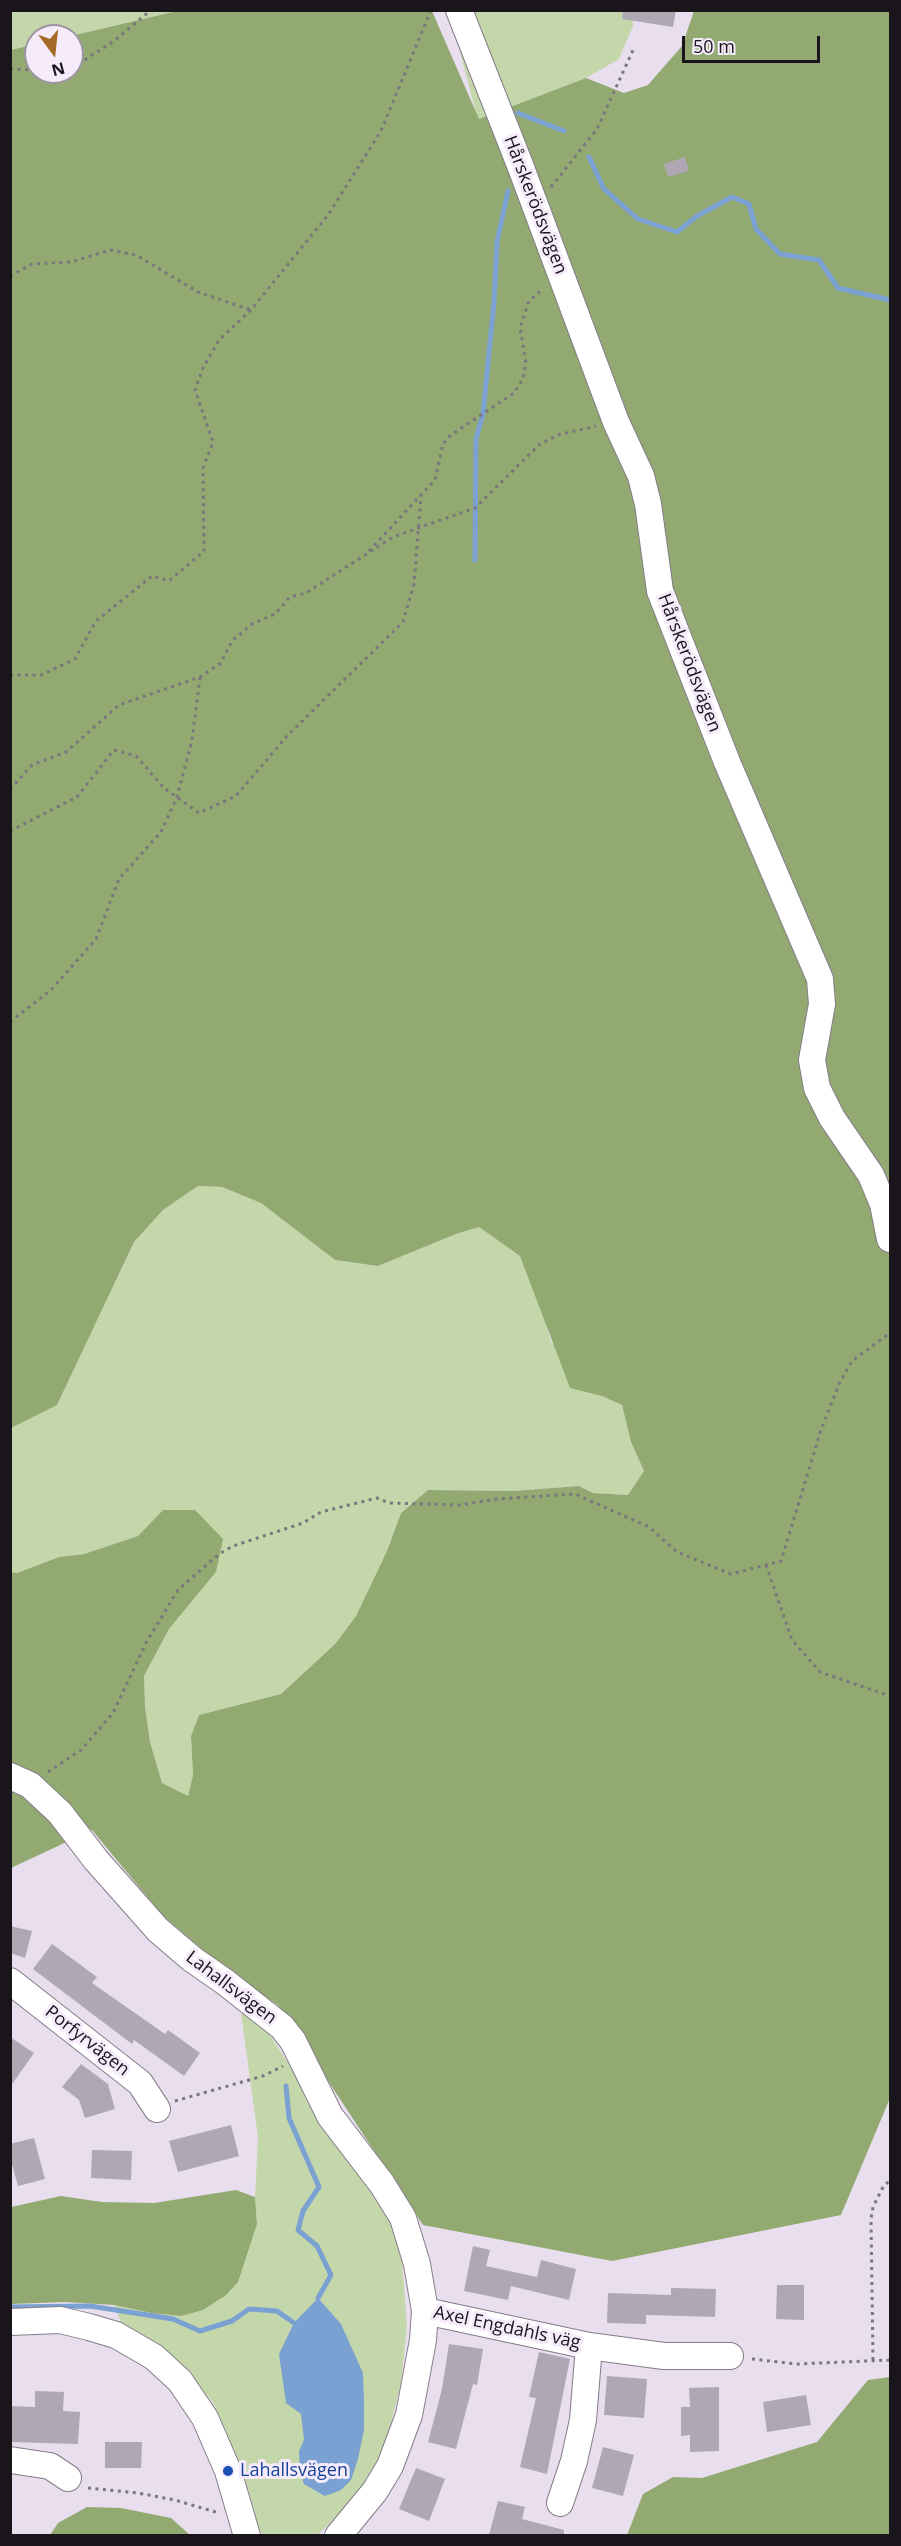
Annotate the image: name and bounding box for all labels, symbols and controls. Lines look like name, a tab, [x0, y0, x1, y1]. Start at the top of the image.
north arrow	[24, 24, 84, 84]
scale bar	[685, 24, 823, 62]
text: 50 m	[693, 34, 735, 58]
text: N	[49, 57, 67, 82]
street label: Hårskerödsvägen	[499, 133, 571, 277]
street label: Hårskerödsvägen	[653, 591, 725, 735]
street label: Lahallsvägen	[181, 1947, 281, 2029]
street label: Porfyrvägen	[40, 2001, 134, 2081]
street label: Axel Engdahls väg	[432, 2302, 582, 2354]
place label: Lahallsvägen	[240, 2460, 348, 2482]
marker: Lahallsvägen	[221, 2464, 235, 2478]

